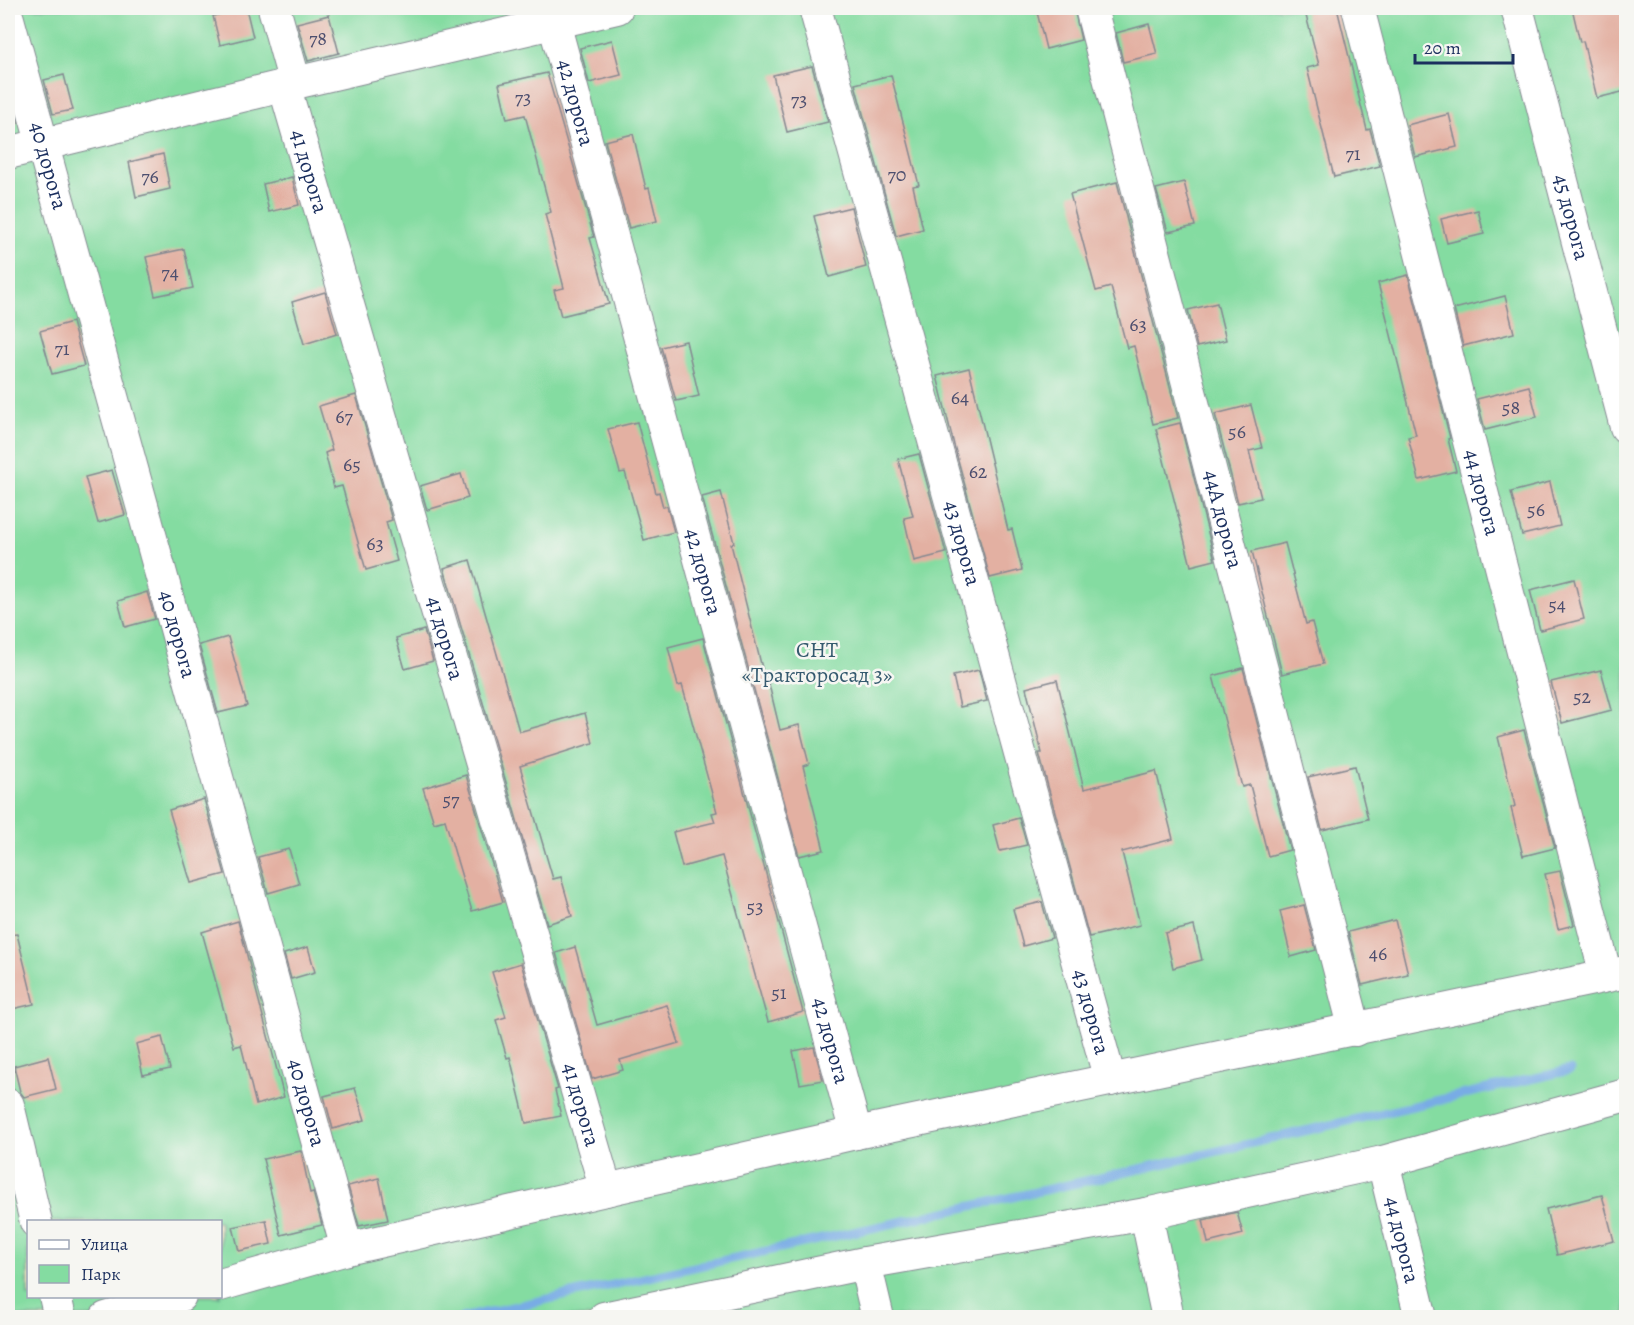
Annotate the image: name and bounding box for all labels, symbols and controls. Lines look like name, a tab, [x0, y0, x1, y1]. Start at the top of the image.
house number: 78	[309, 25, 327, 52]
scale bar	[1415, 27, 1512, 65]
text: 20 m	[1424, 36, 1461, 60]
street label: 42 дорога	[550, 56, 602, 150]
house number: 73	[515, 84, 531, 111]
house number: 73	[791, 86, 807, 113]
street label: 40 дорога	[22, 118, 75, 214]
street label: 41 дорога	[283, 126, 336, 218]
house number: 71	[1345, 140, 1361, 167]
house number: 70	[887, 161, 907, 188]
house number: 76	[141, 163, 159, 190]
street label: 45 дорога	[1546, 171, 1597, 264]
house number: 74	[161, 259, 179, 286]
house number: 63	[1129, 311, 1147, 338]
house number: 71	[54, 335, 70, 362]
house number: 64	[951, 384, 969, 411]
house number: 58	[1502, 394, 1520, 421]
house number: 67	[335, 403, 353, 430]
house number: 56	[1228, 418, 1246, 445]
street label: 44 дорога	[1457, 446, 1508, 540]
house number: 65	[343, 451, 361, 478]
house number: 62	[969, 458, 988, 485]
street label: 44А дорога	[1196, 466, 1250, 573]
house number: 56	[1527, 496, 1545, 523]
street label: 43 дорога	[936, 497, 989, 590]
street label: 42 дорога	[677, 525, 730, 619]
house number: 63	[366, 530, 384, 557]
street label: 40 дорога	[151, 587, 204, 682]
house number: 54	[1548, 591, 1566, 618]
street label: 41 дорога	[419, 593, 472, 684]
park label: СНТ «Тракторосад 3»	[742, 635, 892, 690]
house number: 52	[1573, 683, 1592, 710]
house number: 57	[443, 786, 460, 813]
house number: 53	[747, 893, 763, 920]
house number: 46	[1369, 940, 1387, 967]
street label: 43 дорога	[1065, 966, 1117, 1059]
house number: 51	[771, 979, 787, 1006]
street label: 42 дорога	[805, 994, 857, 1088]
street label: 40 дорога	[280, 1055, 333, 1151]
street label: 41 дорога	[555, 1059, 608, 1151]
street label: 44 дорога	[1377, 1193, 1427, 1287]
legend	[27, 1220, 222, 1298]
text: Улица	[81, 1232, 129, 1256]
text: Парк	[81, 1262, 121, 1286]

